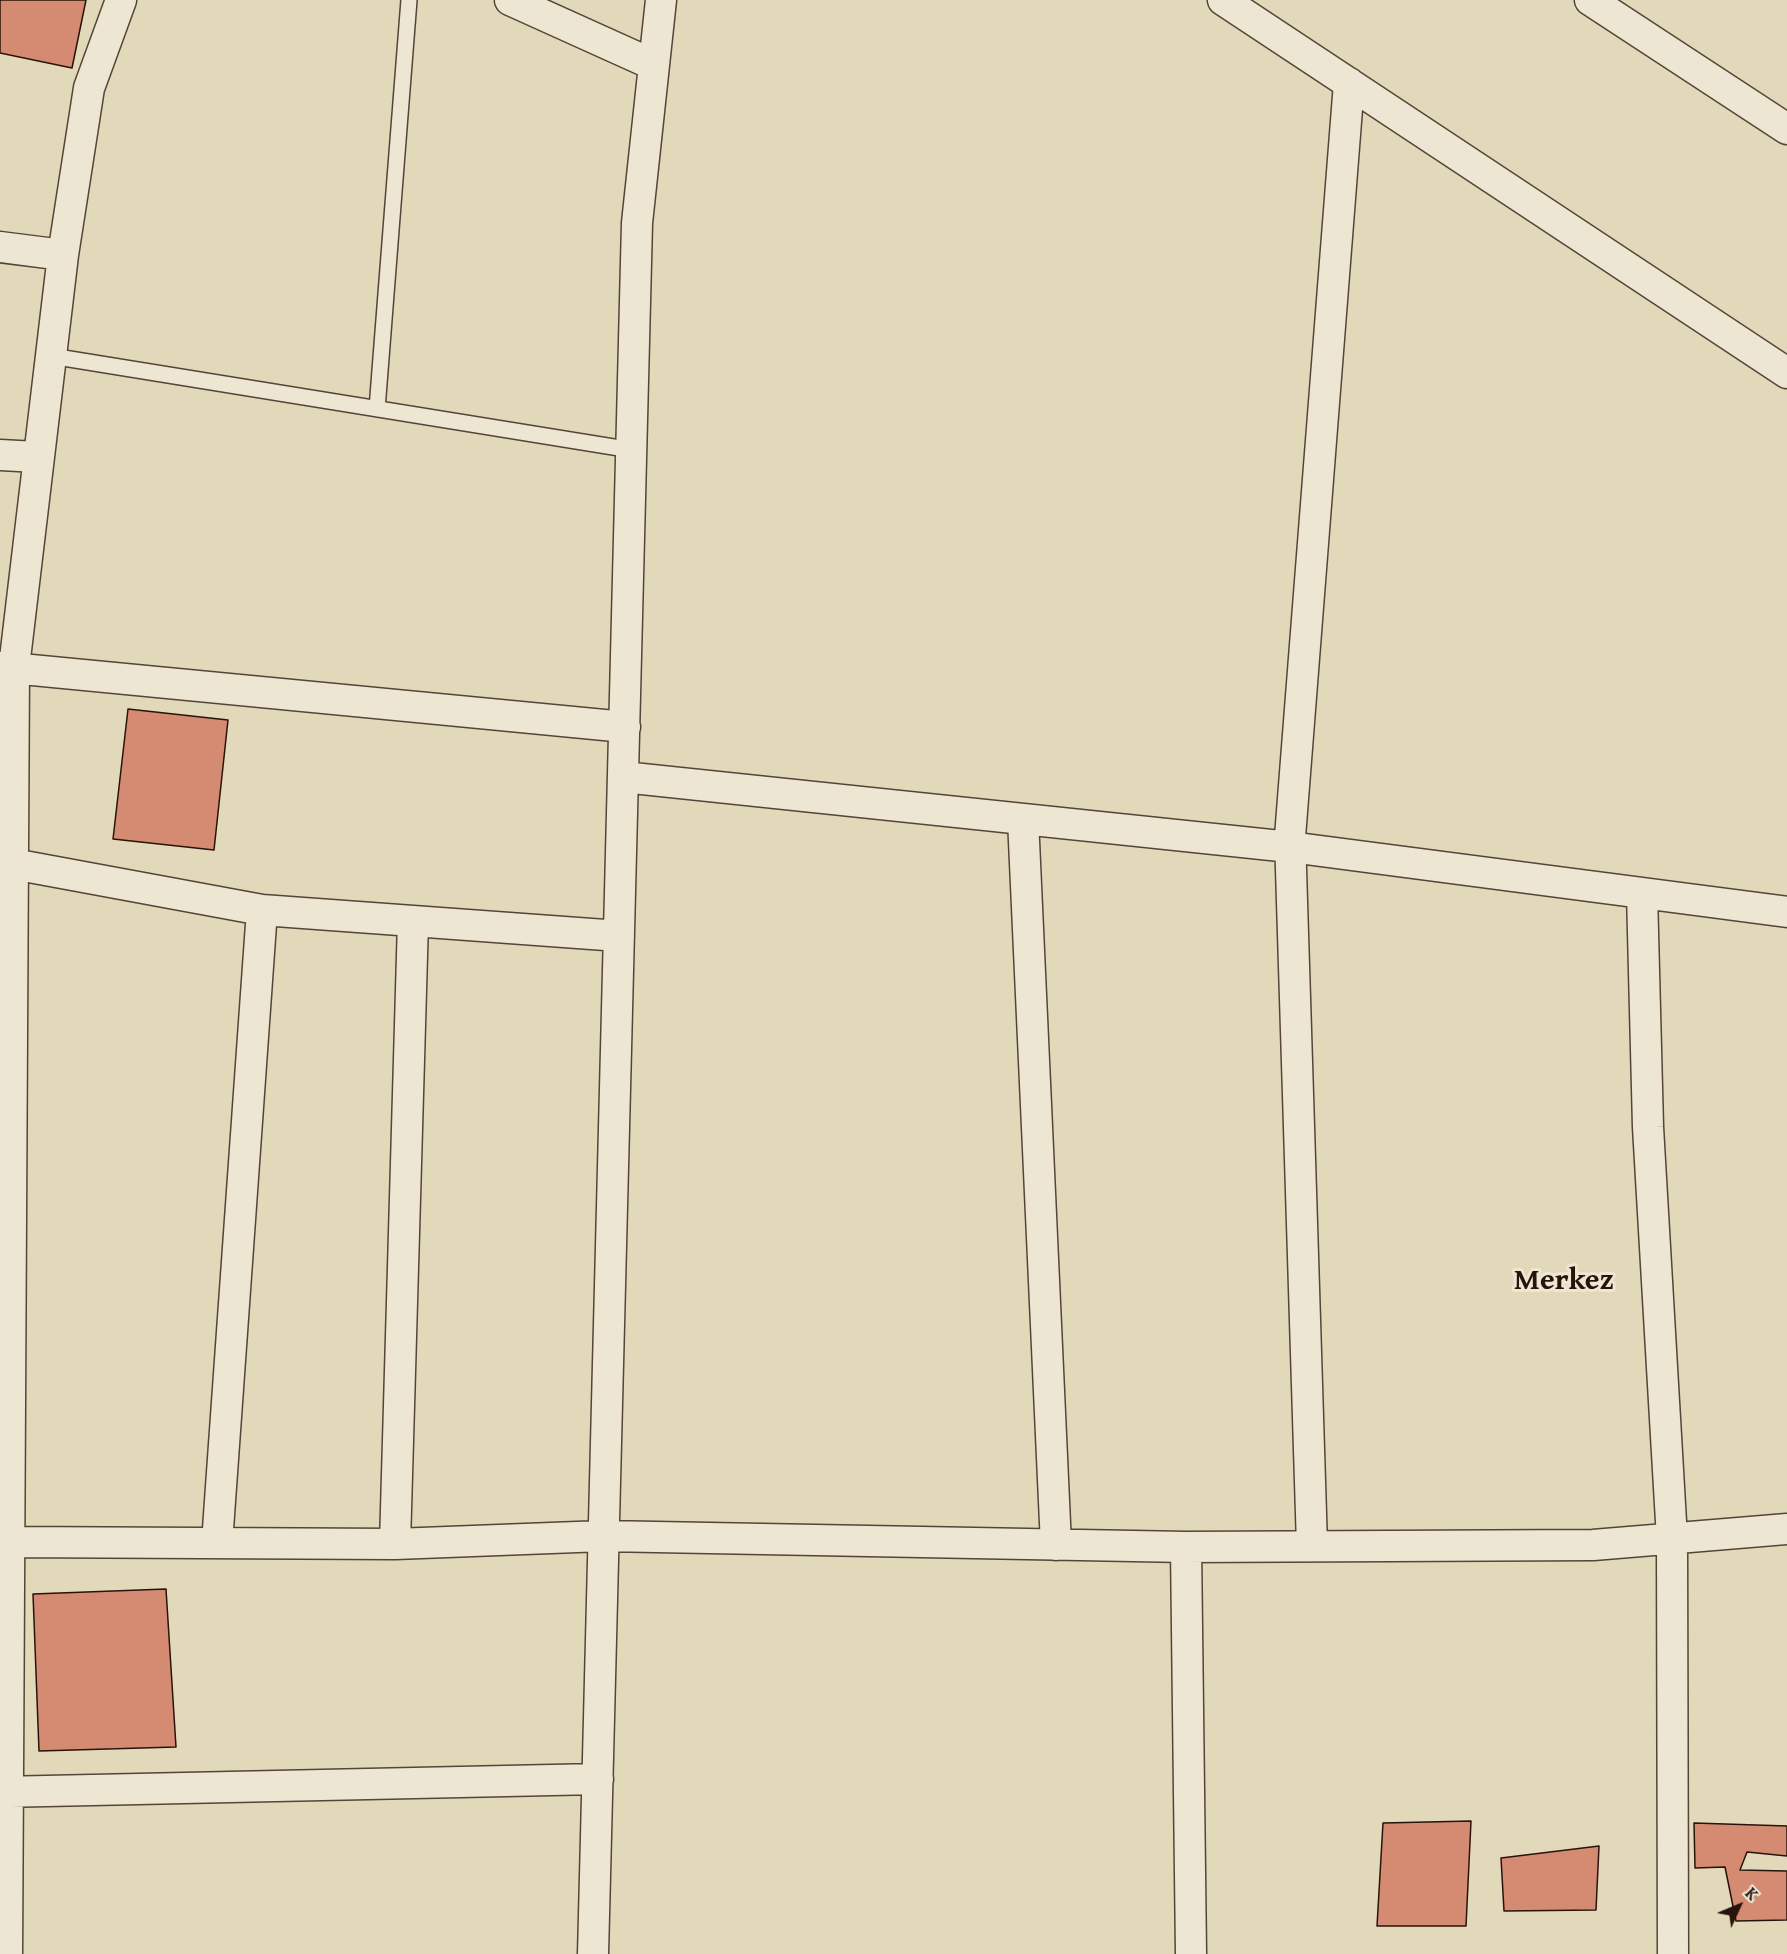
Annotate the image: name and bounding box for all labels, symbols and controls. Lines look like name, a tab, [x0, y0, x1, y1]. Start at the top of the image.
district label: Merkez	[1514, 1263, 1614, 1299]
north arrow	[1709, 1876, 1769, 1936]
text: K	[1740, 1882, 1764, 1905]

